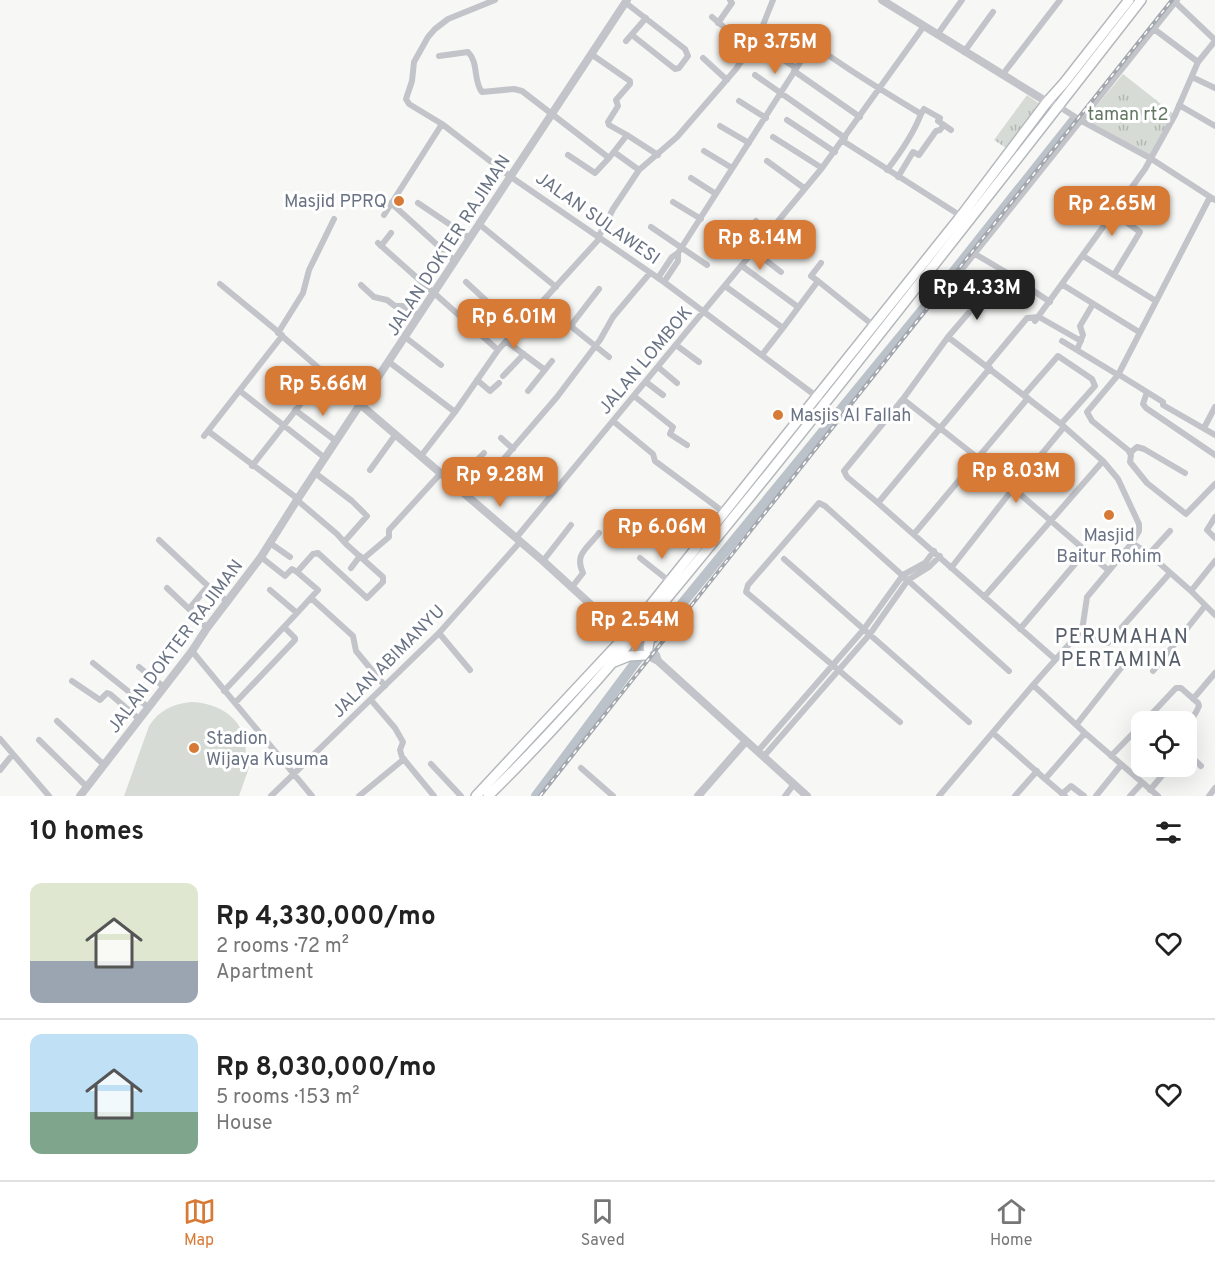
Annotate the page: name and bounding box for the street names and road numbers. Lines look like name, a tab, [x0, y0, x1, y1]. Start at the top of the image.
street label: JALAN DOKTER RAJIMAN	[382, 151, 517, 341]
street label: JALAN SULAWESI	[530, 168, 664, 271]
street label: JALAN LOMBOK	[594, 302, 698, 420]
street label: JALAN DOKTER RAJIMAN	[103, 555, 249, 738]
street label: JALAN ABIMANYU	[328, 601, 450, 723]

